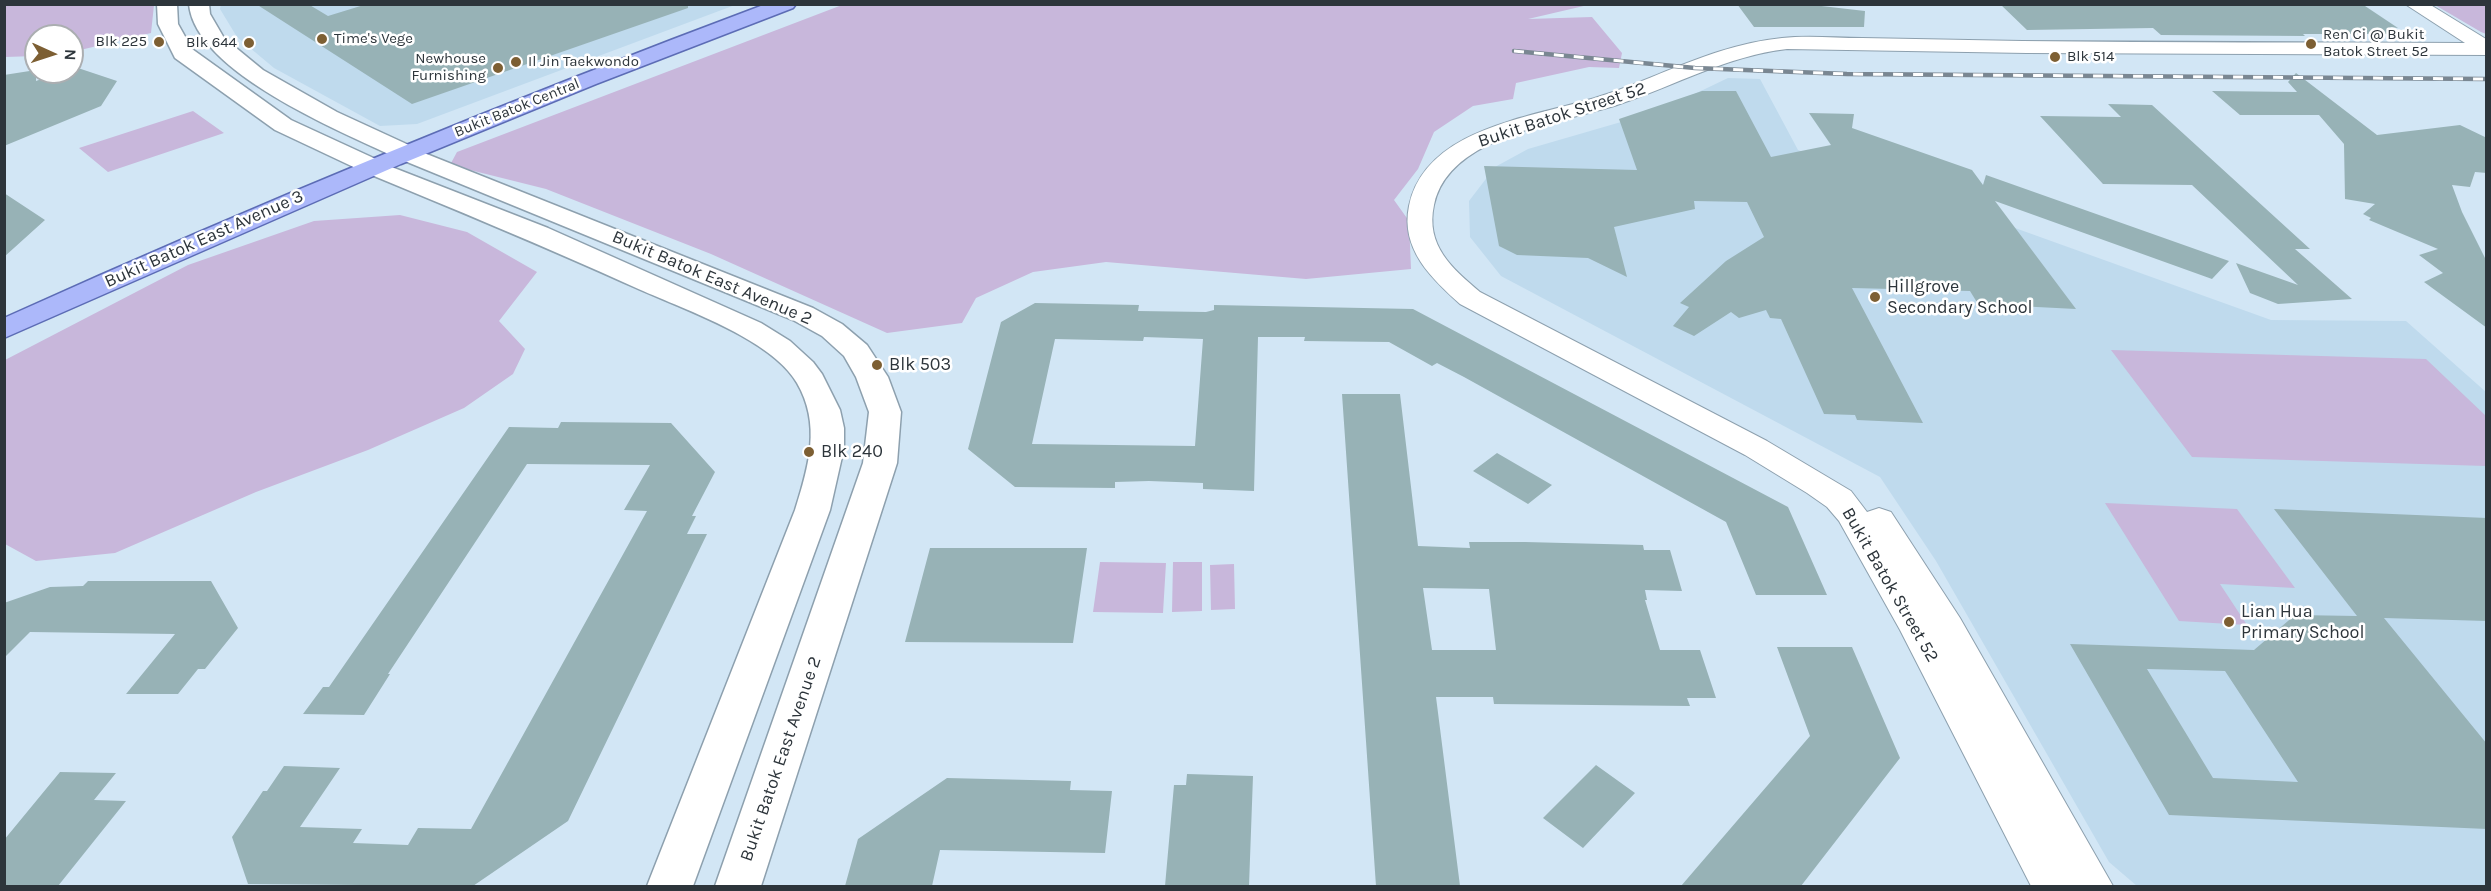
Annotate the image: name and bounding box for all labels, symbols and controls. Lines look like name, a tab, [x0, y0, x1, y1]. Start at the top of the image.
north arrow	[24, 24, 84, 84]
place label: Ren Ci @ Bukit Batok Street 52	[2323, 26, 2428, 61]
place label: Time's Vege	[334, 30, 413, 48]
marker: Time's Vege	[315, 32, 329, 46]
place label: Blk 225	[96, 33, 147, 51]
place label: Blk 644	[186, 34, 237, 52]
marker: Blk 225	[152, 35, 166, 49]
marker: Blk 644	[242, 36, 256, 50]
marker: Ren Ci @ Bukit Batok Street 52	[2304, 37, 2318, 51]
place label: Blk 514	[2067, 48, 2114, 66]
text: N	[61, 49, 80, 61]
place label: Newhouse Furnishing	[412, 50, 486, 85]
marker: Blk 514	[2048, 50, 2062, 64]
place label: Il Jin Taekwondo	[528, 53, 639, 71]
marker: Il Jin Taekwondo	[509, 55, 523, 69]
marker: Newhouse Furnishing	[491, 61, 505, 75]
street label: Bukit Batok Central	[452, 75, 582, 141]
street label: Bukit Batok Street 52	[1475, 78, 1649, 152]
street label: Bukit Batok East Avenue 3	[101, 185, 307, 293]
street label: Bukit Batok East Avenue 2	[609, 226, 815, 330]
place label: Hillgrove Secondary School	[1887, 276, 2033, 318]
marker: Hillgrove Secondary School	[1868, 290, 1882, 304]
place label: Blk 503	[889, 354, 951, 376]
marker: Blk 503	[870, 358, 884, 372]
place label: Blk 240	[821, 441, 883, 463]
marker: Blk 240	[802, 445, 816, 459]
street label: Bukit Batok Street 52	[1837, 504, 1943, 666]
place label: Lian Hua Primary School	[2241, 601, 2364, 644]
marker: Lian Hua Primary School	[2222, 615, 2236, 629]
street label: Bukit Batok East Avenue 2	[736, 654, 826, 864]

